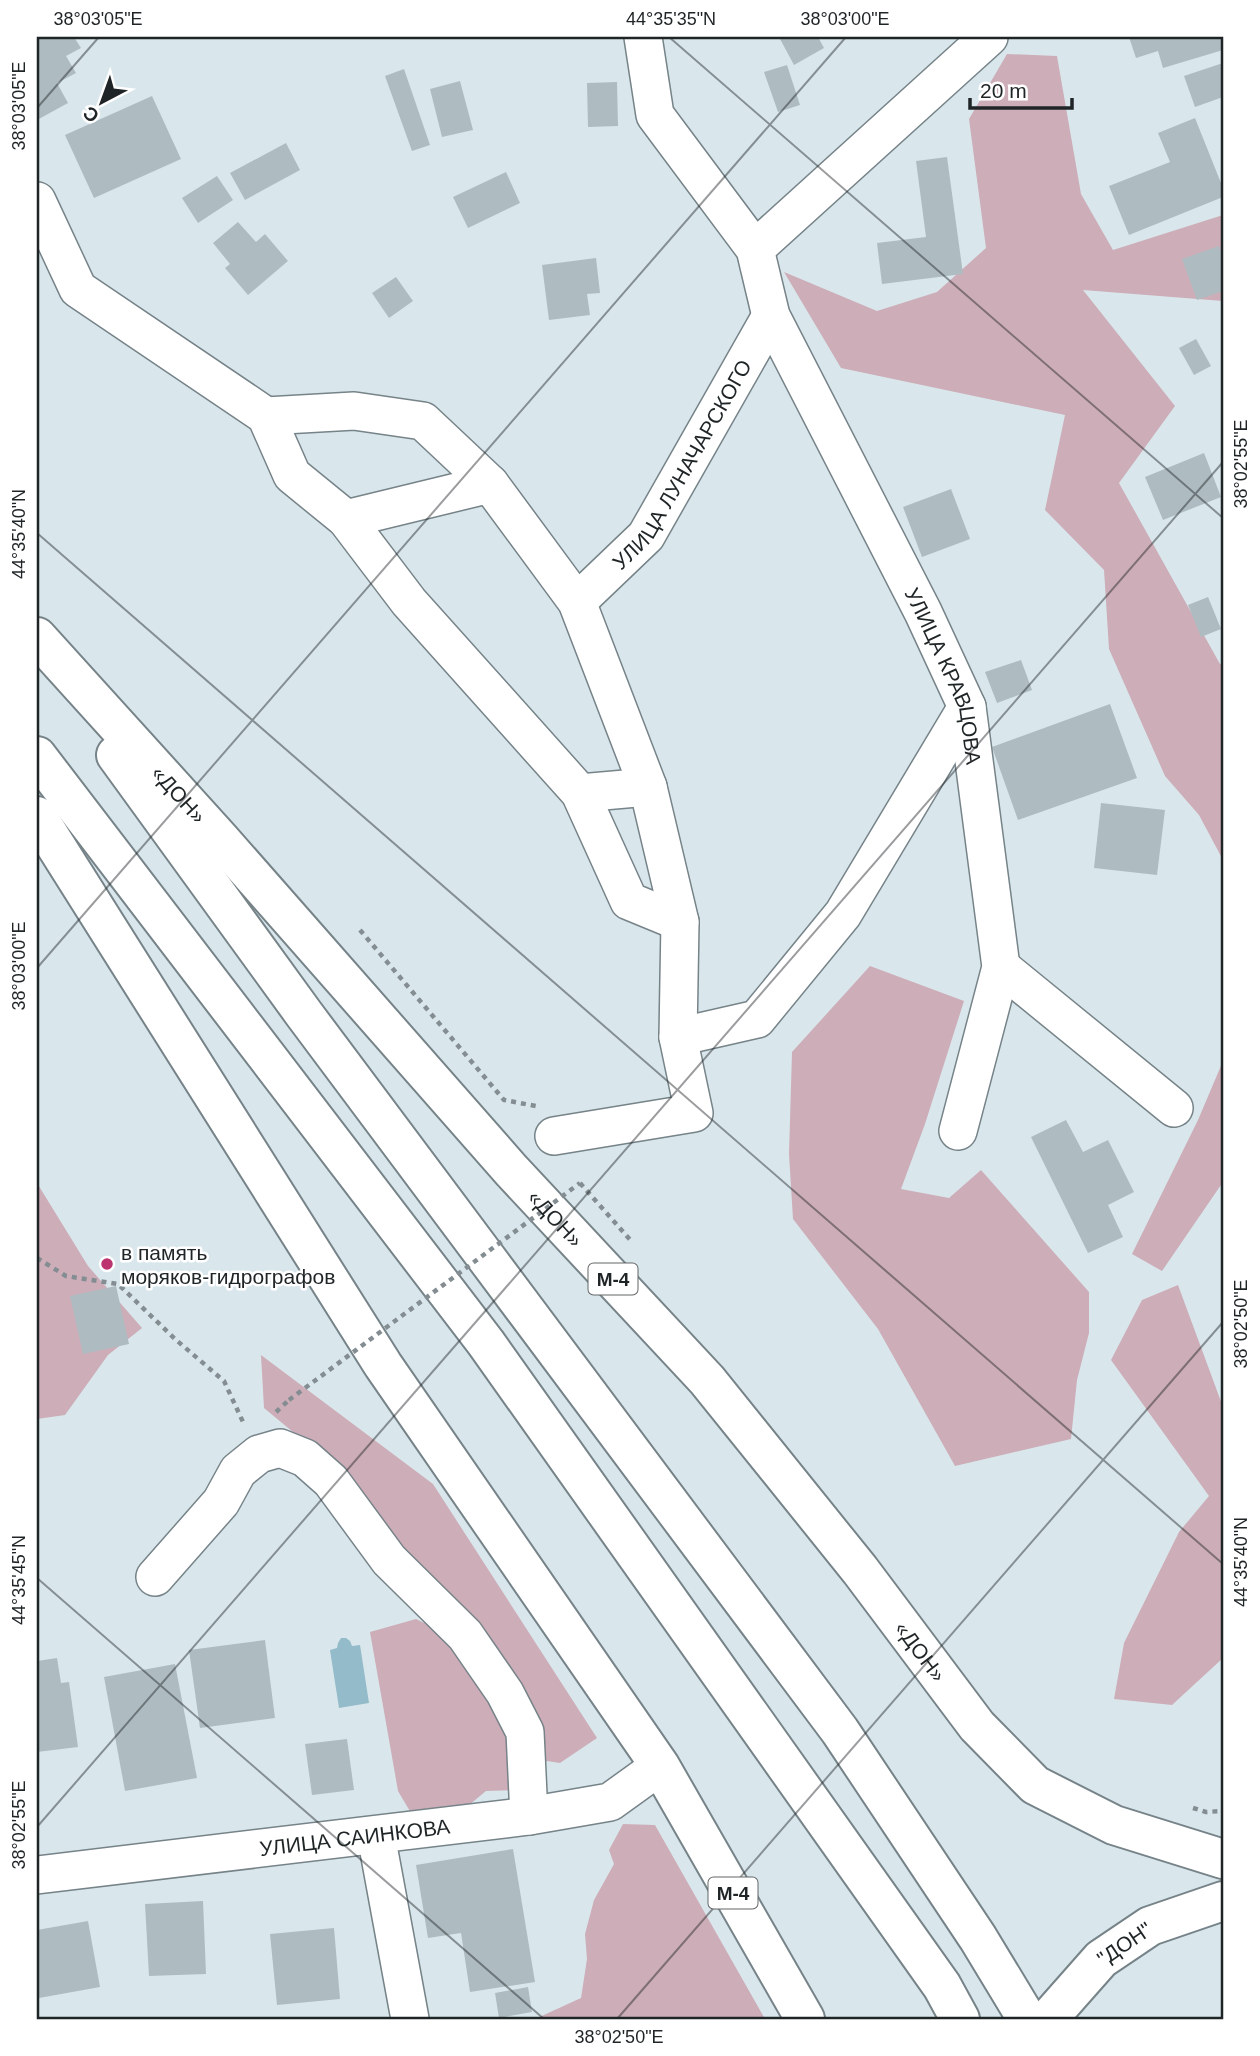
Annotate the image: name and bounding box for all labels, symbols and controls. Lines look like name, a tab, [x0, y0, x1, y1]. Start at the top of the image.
text: 38°03'05"E	[53, 9, 143, 29]
text: 44°35'35"N	[626, 9, 716, 29]
text: 38°03'00"E	[800, 9, 890, 29]
text: 38°03'05"E	[9, 61, 29, 151]
north arrow	[66, 66, 136, 136]
scale bar	[970, 66, 1071, 110]
text: 20 m	[980, 79, 1027, 102]
text: С	[79, 102, 103, 127]
street label: УЛИЦА ЛУНАЧАРСКОГО	[608, 355, 755, 573]
text: 38°02'55"E	[1231, 419, 1251, 509]
text: 44°35'40"N	[9, 489, 29, 579]
street label: УЛИЦА КРАВЦОВА	[901, 584, 986, 766]
street label: «ДОН»	[148, 761, 211, 827]
text: 38°03'00"E	[9, 921, 29, 1011]
street label: «ДОН»	[524, 1185, 588, 1251]
place label: в память моряков-гидрографов	[121, 1241, 335, 1288]
marker: в память моряков-гидрографов	[99, 1256, 115, 1272]
road number: М-4	[588, 1264, 638, 1294]
text: 38°02'50"E	[1231, 1279, 1251, 1369]
text: 44°35'40"N	[1231, 1517, 1251, 1607]
text: 44°35'45"N	[9, 1535, 29, 1625]
street label: «ДОН»	[891, 1617, 951, 1686]
text: 38°02'55"E	[9, 1780, 29, 1870]
street label: УЛИЦА САИНКОВА	[258, 1814, 451, 1860]
road number: М-4	[708, 1878, 758, 1909]
street label: "ДОН"	[1093, 1917, 1156, 1970]
text: 38°02'50"E	[574, 2027, 664, 2047]

